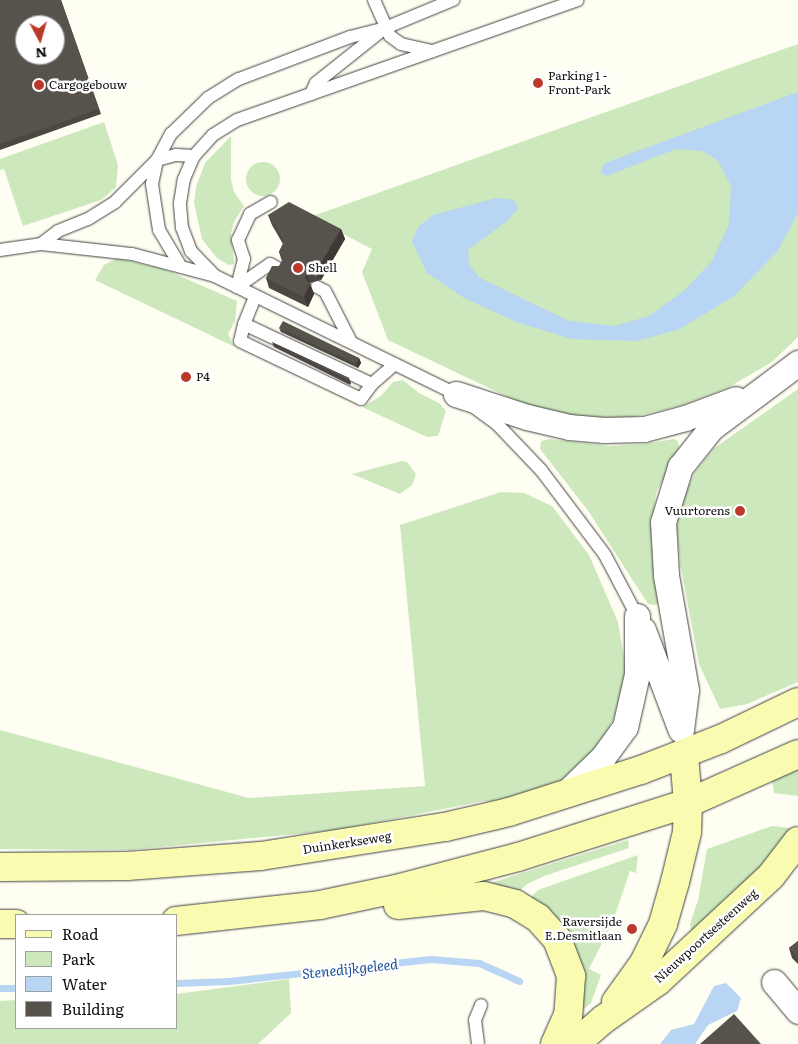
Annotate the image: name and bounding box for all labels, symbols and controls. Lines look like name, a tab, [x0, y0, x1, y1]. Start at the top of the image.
north arrow	[15, 15, 65, 65]
text: N	[35, 43, 48, 64]
place label: Parking 1 - Front-Park	[548, 69, 611, 97]
marker: Parking 1 - Front-Park	[532, 77, 544, 89]
place label: Cargogebouw	[49, 78, 127, 92]
marker: Cargogebouw	[33, 79, 45, 91]
place label: Shell	[308, 261, 337, 275]
marker: Shell	[292, 262, 304, 274]
place label: P4	[196, 370, 210, 384]
marker: P4	[180, 371, 192, 383]
place label: Vuurtorens	[665, 504, 730, 518]
marker: Vuurtorens	[734, 505, 746, 517]
street label: Duinkerkseweg	[302, 829, 392, 857]
street label: Nieuwpoortsesteenweg	[652, 886, 760, 986]
legend	[15, 914, 178, 1029]
place label: Raversijde E.Desmitlaan	[545, 915, 622, 943]
text: Road	[62, 922, 98, 945]
marker: Raversijde E.Desmitlaan	[626, 923, 638, 935]
text: Park	[62, 947, 95, 970]
water label: Stenedijkgeleed	[301, 955, 399, 981]
text: Water	[62, 972, 107, 995]
text: Building	[62, 997, 124, 1020]

